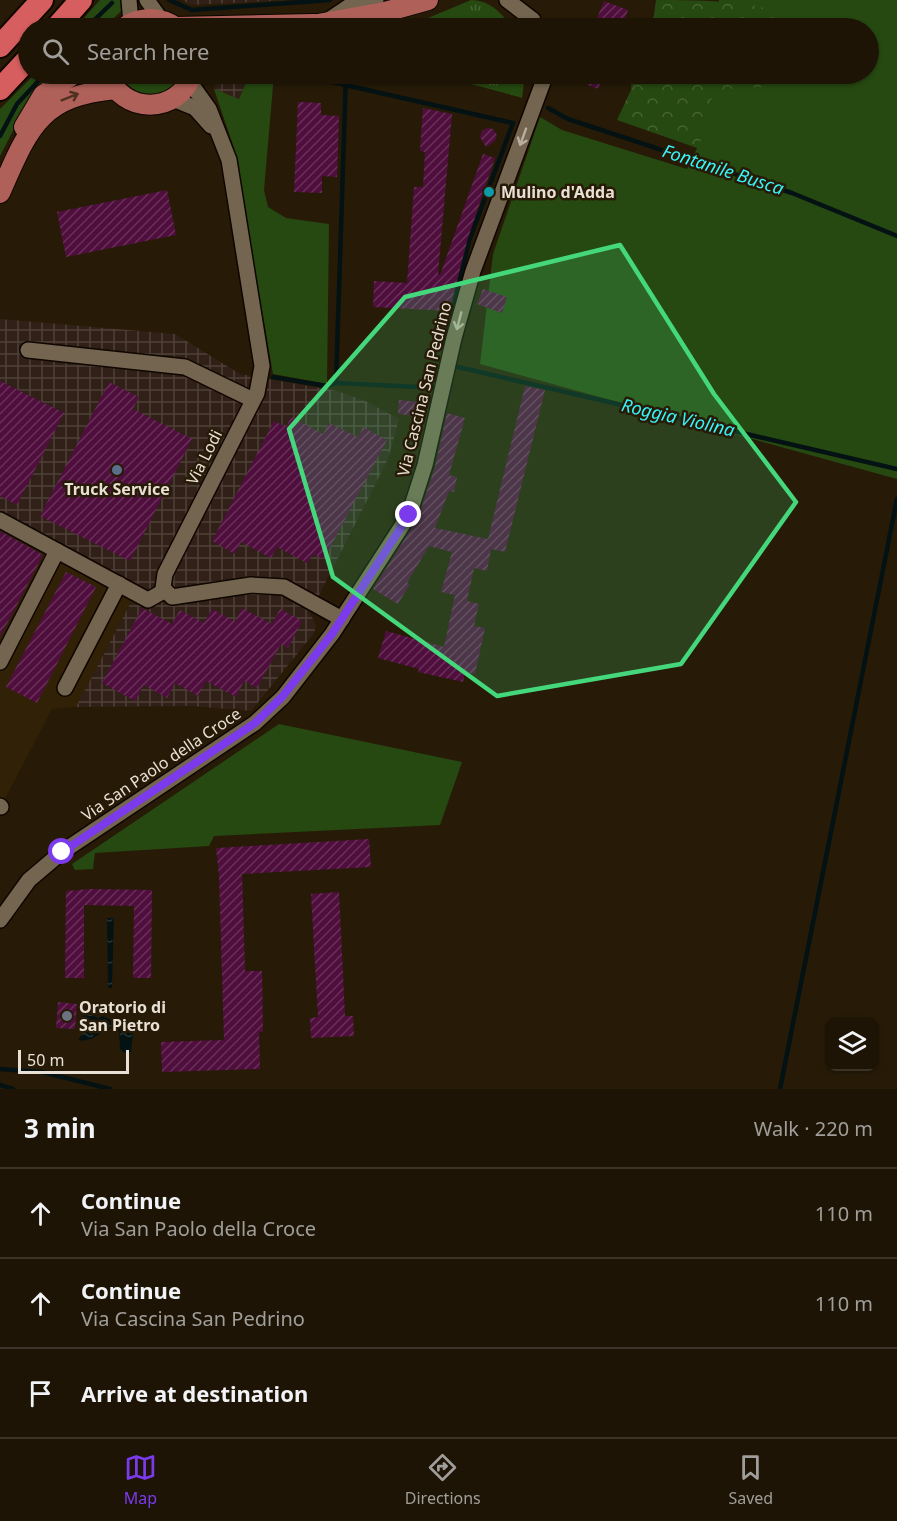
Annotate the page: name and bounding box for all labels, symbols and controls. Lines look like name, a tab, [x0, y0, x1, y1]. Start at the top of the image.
search box	[18, 18, 879, 84]
icon: search	[39, 35, 72, 68]
text: Search here	[87, 36, 209, 66]
one-way arrow	[61, 91, 79, 102]
one-way arrow	[517, 127, 528, 146]
water label: Fontanile Busca	[660, 138, 787, 200]
place label: Mulino d'Adda	[501, 181, 615, 203]
marker: Mulino d'Adda	[482, 185, 496, 199]
street label: Via Cascina San Pedrino	[392, 299, 456, 479]
one-way arrow	[452, 311, 464, 330]
water label: Roggia Violina	[619, 392, 737, 442]
street label: Via Lodi	[181, 426, 227, 488]
marker: Truck Service	[110, 463, 124, 477]
place label: Truck Service	[64, 478, 170, 500]
route end	[395, 501, 421, 527]
street label: Via San Paolo della Croce	[77, 702, 245, 826]
route start	[48, 838, 74, 864]
place label: Oratorio di San Pietro	[79, 996, 166, 1036]
marker: Oratorio di San Pietro	[60, 1009, 74, 1023]
map controls	[825, 1017, 879, 1071]
button: layers	[825, 1017, 879, 1071]
scale bar	[18, 1047, 129, 1074]
text: 50 m	[27, 1049, 64, 1071]
text: 3 min	[24, 1110, 96, 1146]
text: Walk · 220 m	[754, 1115, 873, 1142]
text: Continue	[81, 1185, 181, 1215]
icon: ahead	[24, 1197, 57, 1230]
text: 110 m	[815, 1200, 873, 1227]
text: Via San Paolo della Croce	[81, 1215, 316, 1242]
text: Continue	[81, 1275, 181, 1305]
icon: ahead	[24, 1287, 57, 1320]
text: 110 m	[815, 1290, 873, 1317]
text: Via Cascina San Pedrino	[81, 1305, 305, 1332]
icon: arrive	[24, 1377, 57, 1410]
text: Arrive at destination	[81, 1378, 308, 1408]
tab: Map	[124, 1451, 157, 1509]
tab: Directions	[405, 1451, 481, 1509]
tab: Saved	[728, 1451, 773, 1509]

